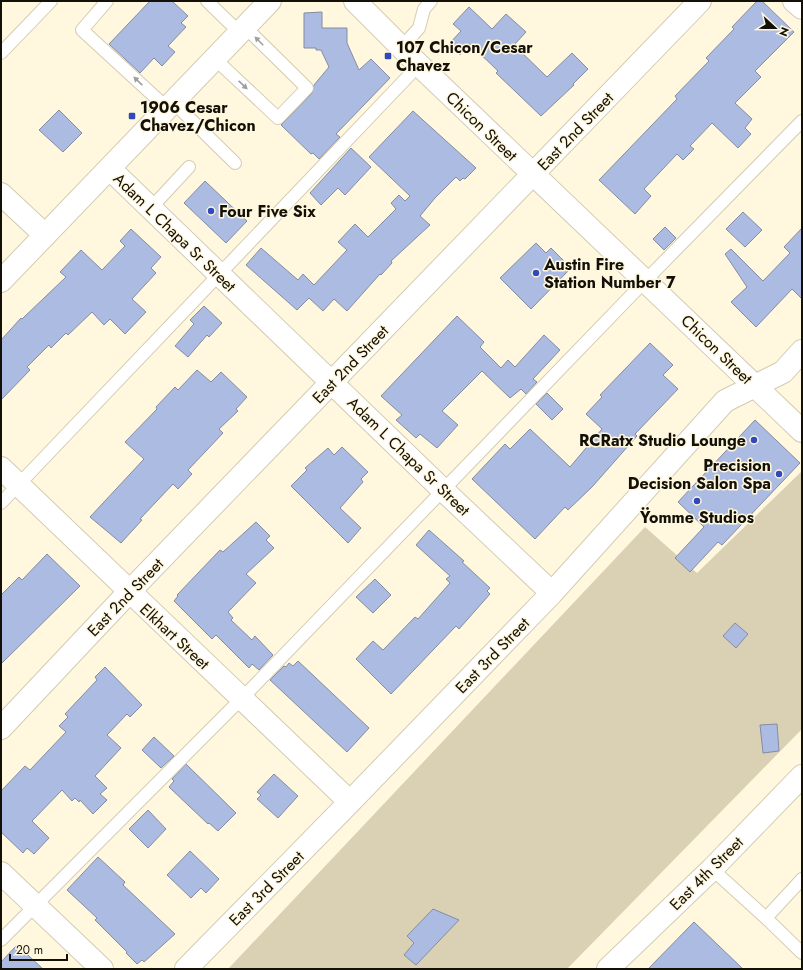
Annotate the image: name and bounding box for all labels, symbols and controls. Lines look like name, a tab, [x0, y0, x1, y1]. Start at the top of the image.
north arrow	[755, 8, 795, 48]
text: N	[775, 25, 793, 39]
one-way arrow	[254, 36, 264, 46]
place label: 107 Chicon/Cesar Chavez	[396, 36, 533, 77]
marker: 107 Chicon/Cesar Chavez	[383, 51, 393, 61]
one-way arrow	[133, 76, 143, 86]
one-way arrow	[239, 80, 248, 89]
street label: Chicon Street	[441, 86, 523, 166]
street label: East 2nd Street	[532, 87, 619, 176]
place label: 1906 Cesar Chavez/Chicon	[140, 96, 256, 137]
marker: 1906 Cesar Chavez/Chicon	[127, 111, 137, 121]
street label: Adam L Chapa Sr Street	[108, 168, 241, 297]
place label: Four Five Six	[219, 200, 316, 223]
marker: Four Five Six	[206, 206, 216, 216]
place label: Austin Fire Station Number 7	[543, 253, 676, 294]
marker: Austin Fire Station Number 7	[531, 268, 541, 278]
street label: Chicon Street	[676, 309, 758, 389]
street label: East 2nd Street	[307, 320, 394, 409]
street label: Adam L Chapa Sr Street	[342, 392, 475, 521]
place label: RCRatx Studio Lounge	[579, 429, 746, 452]
marker: RCRatx Studio Lounge	[749, 435, 759, 445]
place label: Precision Decision Salon Spa	[628, 454, 771, 495]
marker: Precision Decision Salon Spa	[774, 469, 784, 479]
marker: Ÿomme Studios	[692, 496, 702, 506]
place label: Ÿomme Studios	[639, 506, 754, 529]
street label: East 2nd Street	[82, 553, 169, 642]
street label: Elkhart Street	[135, 598, 215, 675]
street label: East 3rd Street	[450, 612, 535, 699]
street label: East 4th Street	[664, 831, 749, 915]
street label: East 3rd Street	[224, 845, 309, 931]
scale bar	[10, 936, 67, 962]
text: 20 m	[16, 941, 43, 959]

